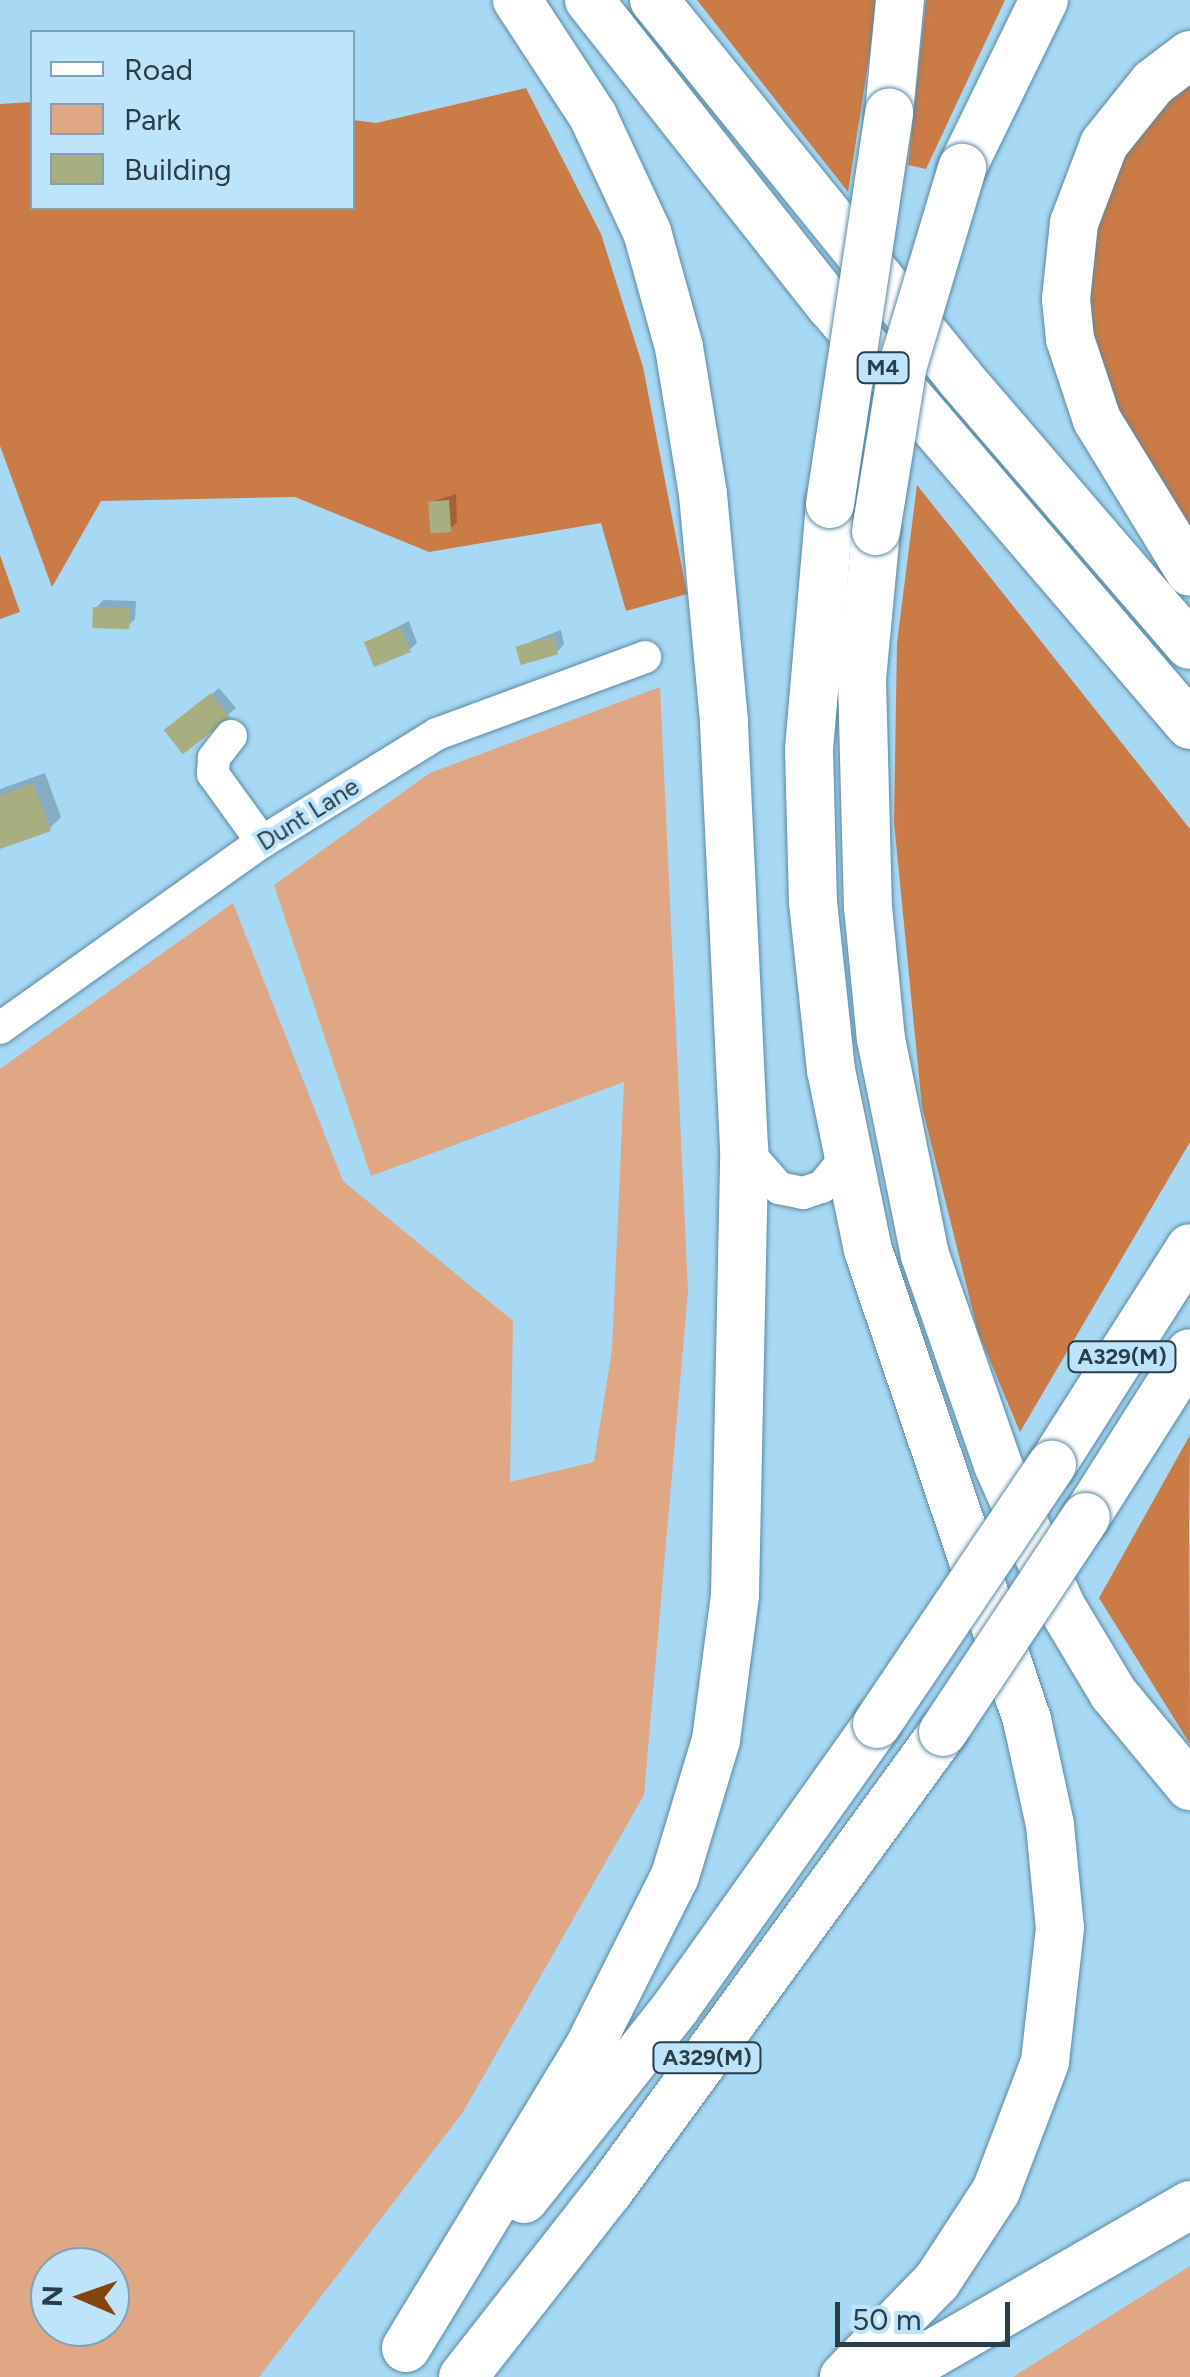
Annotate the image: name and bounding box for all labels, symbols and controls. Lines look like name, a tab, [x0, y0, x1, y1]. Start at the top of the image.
legend	[30, 30, 355, 210]
text: Road	[124, 51, 193, 88]
text: Park	[124, 101, 181, 138]
text: Building	[124, 151, 232, 188]
road number: M4	[856, 351, 910, 385]
street label: Dunt Lane	[252, 771, 364, 857]
road number: A329(M)	[1067, 1340, 1177, 1374]
road number: A329(M)	[652, 2041, 762, 2075]
north arrow	[30, 2247, 130, 2347]
scale bar	[840, 2282, 1015, 2344]
text: N	[35, 2285, 69, 2307]
text: 50 m	[852, 2301, 921, 2338]

